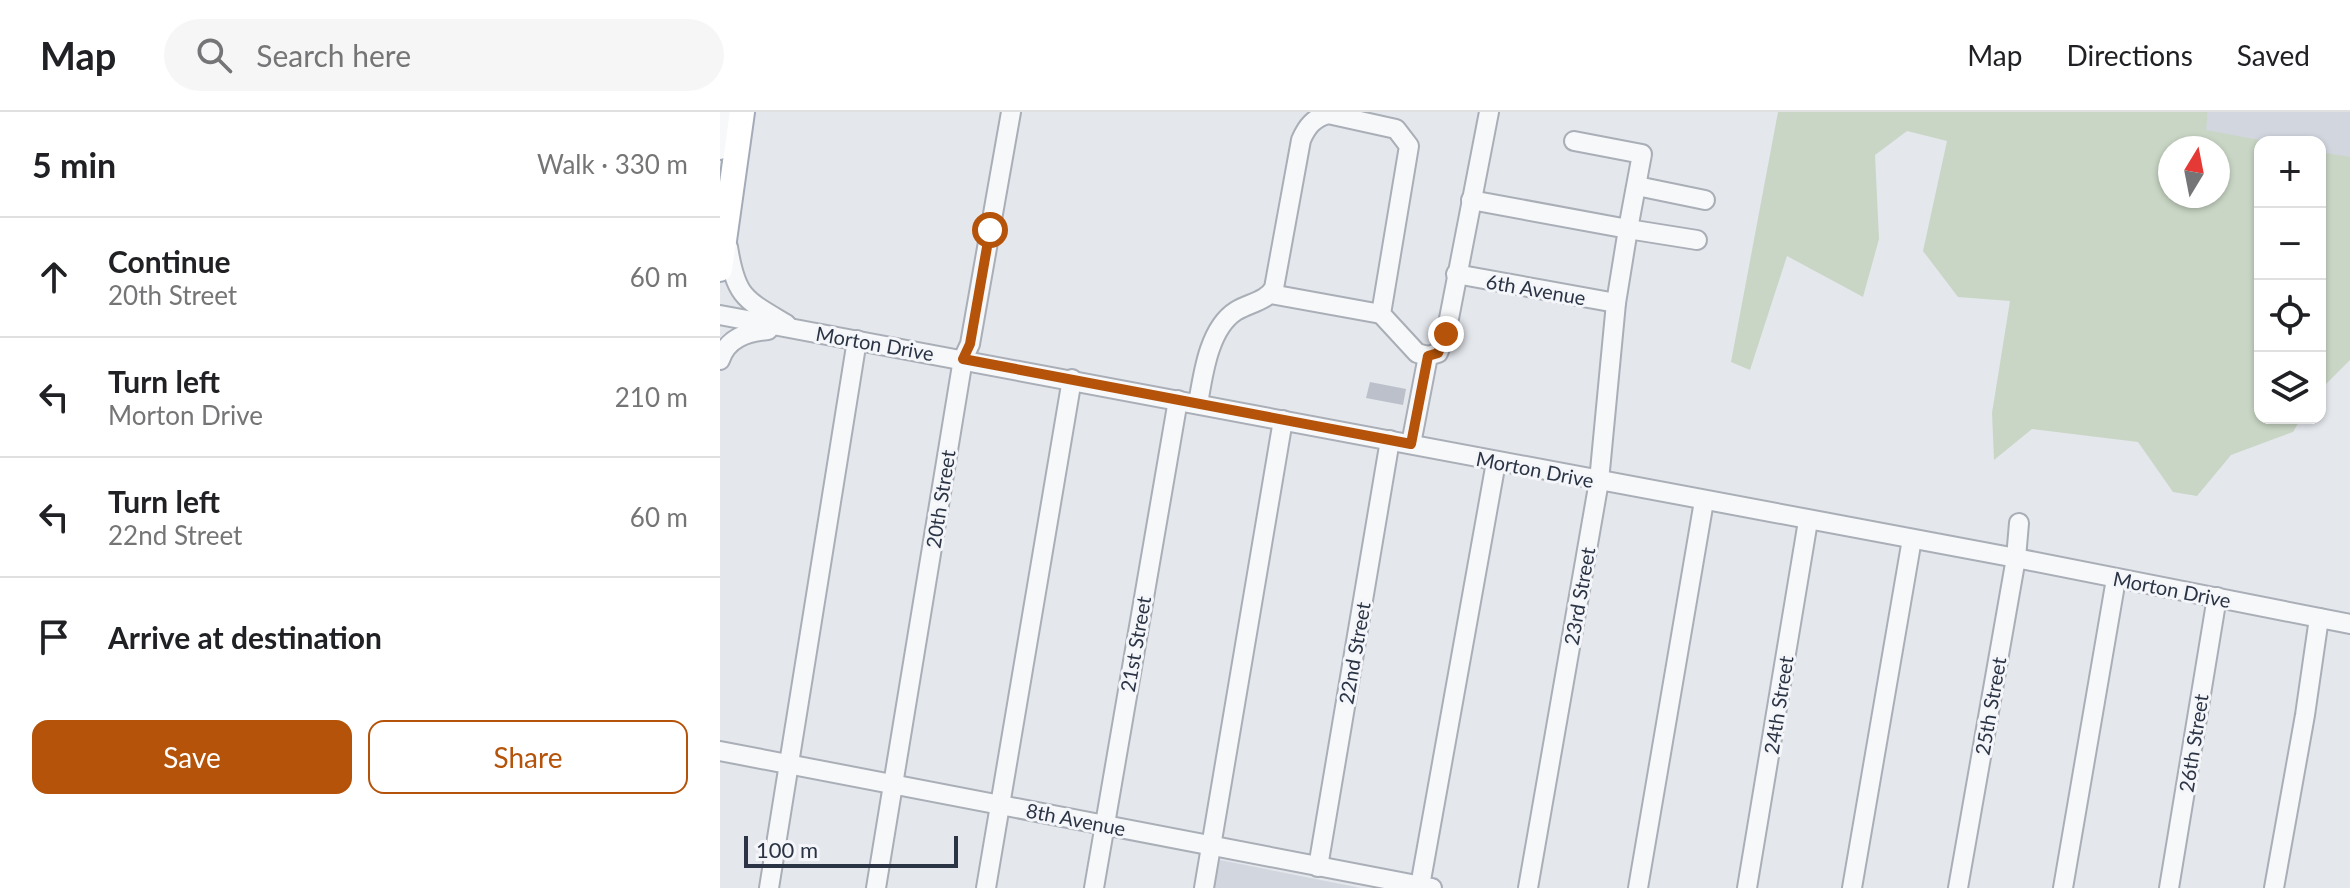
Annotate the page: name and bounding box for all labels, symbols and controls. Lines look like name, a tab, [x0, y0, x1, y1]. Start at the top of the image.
search box	[164, 19, 724, 91]
text: Map	[40, 32, 116, 78]
icon: search	[192, 33, 236, 77]
text: Search here	[256, 37, 411, 73]
text: Map	[1967, 38, 2022, 72]
text: Directions	[2066, 38, 2193, 72]
text: Saved	[2237, 38, 2310, 72]
north arrow	[2158, 136, 2230, 208]
map controls	[2254, 136, 2326, 424]
button: +	[2254, 136, 2326, 208]
text: 5 min	[32, 144, 116, 185]
text: Walk · 330 m	[537, 148, 688, 180]
button: −	[2254, 208, 2326, 280]
route start	[972, 212, 1008, 248]
text: Continue	[108, 243, 231, 279]
icon: ahead	[32, 255, 76, 299]
text: 60 m	[630, 261, 688, 293]
street label: 6th Avenue	[1484, 268, 1588, 310]
text: 20th Street	[108, 279, 237, 311]
button: locate	[2254, 280, 2326, 352]
route end	[1428, 316, 1464, 352]
street label: Morton Drive	[814, 321, 936, 365]
button: layers	[2254, 352, 2326, 424]
text: Turn left	[108, 363, 220, 399]
icon: left	[32, 375, 76, 419]
text: 210 m	[615, 381, 688, 413]
text: Morton Drive	[108, 399, 263, 431]
street label: Morton Drive	[1474, 446, 1596, 492]
street label: 20th Street	[920, 448, 960, 550]
text: Turn left	[108, 483, 220, 519]
icon: left	[32, 495, 76, 539]
text: 60 m	[630, 501, 688, 533]
text: 22nd Street	[108, 519, 242, 551]
street label: 23rd Street	[1559, 545, 1599, 647]
street label: Morton Drive	[2111, 566, 2233, 612]
street label: 21st Street	[1115, 594, 1155, 694]
street label: 22nd Street	[1333, 600, 1375, 706]
icon: arrive	[32, 615, 76, 659]
text: Arrive at destination	[108, 619, 382, 655]
street label: 24th Street	[1758, 654, 1798, 756]
street label: 25th Street	[1970, 655, 2010, 757]
street label: 26th Street	[2173, 692, 2213, 794]
button: Save	[32, 720, 352, 794]
button: Share	[368, 720, 688, 794]
street label: 8th Avenue	[1024, 798, 1128, 840]
scale bar	[744, 832, 958, 868]
text: 100 m	[756, 836, 818, 863]

